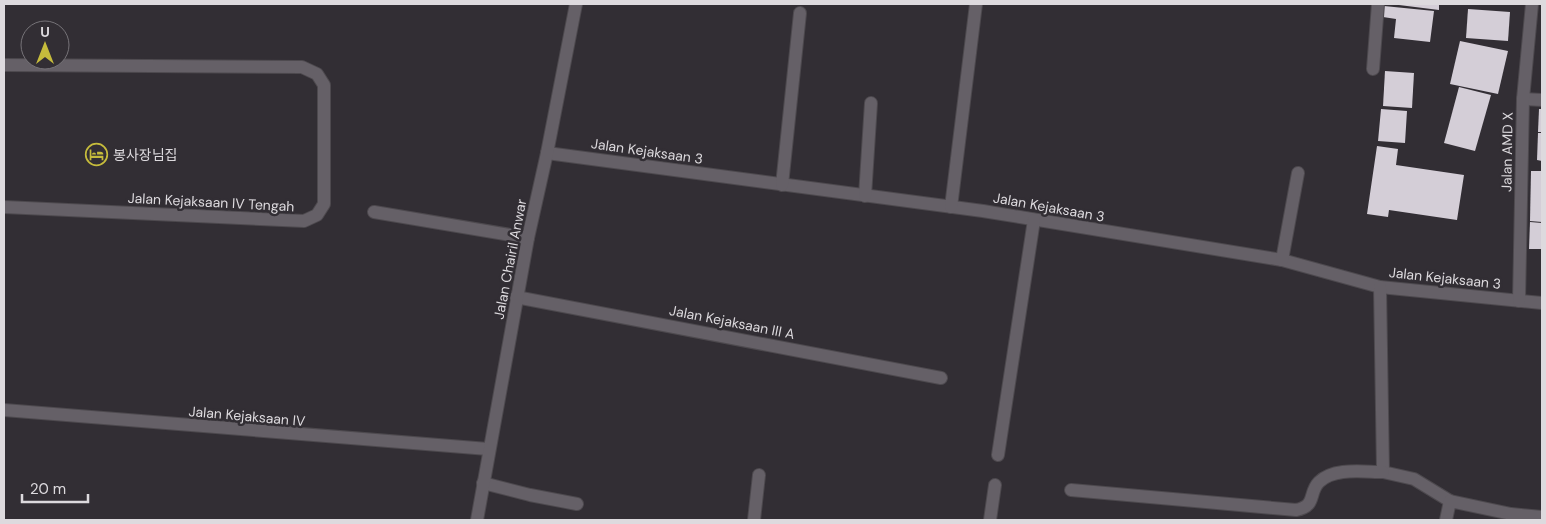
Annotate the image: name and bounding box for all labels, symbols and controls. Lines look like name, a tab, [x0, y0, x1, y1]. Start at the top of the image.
north arrow	[20, 20, 70, 70]
text: U	[40, 23, 50, 41]
street label: Jalan AMD X	[1497, 112, 1517, 192]
street label: Jalan Kejaksaan 3	[590, 134, 704, 168]
hotel icon: 봉사장님집	[85, 143, 109, 167]
place label: 봉사장님집	[113, 146, 177, 164]
street label: Jalan Kejaksaan 3	[992, 188, 1106, 226]
street label: Jalan Kejaksaan IV Tengah	[127, 189, 295, 215]
street label: Jalan Chairil Anwar	[490, 197, 530, 321]
street label: Jalan Kejaksaan 3	[1388, 263, 1502, 293]
street label: Jalan Kejaksaan III A	[668, 301, 796, 343]
street label: Jalan Kejaksaan IV	[188, 402, 307, 430]
scale bar	[22, 472, 89, 504]
text: 20 m	[30, 479, 66, 499]

